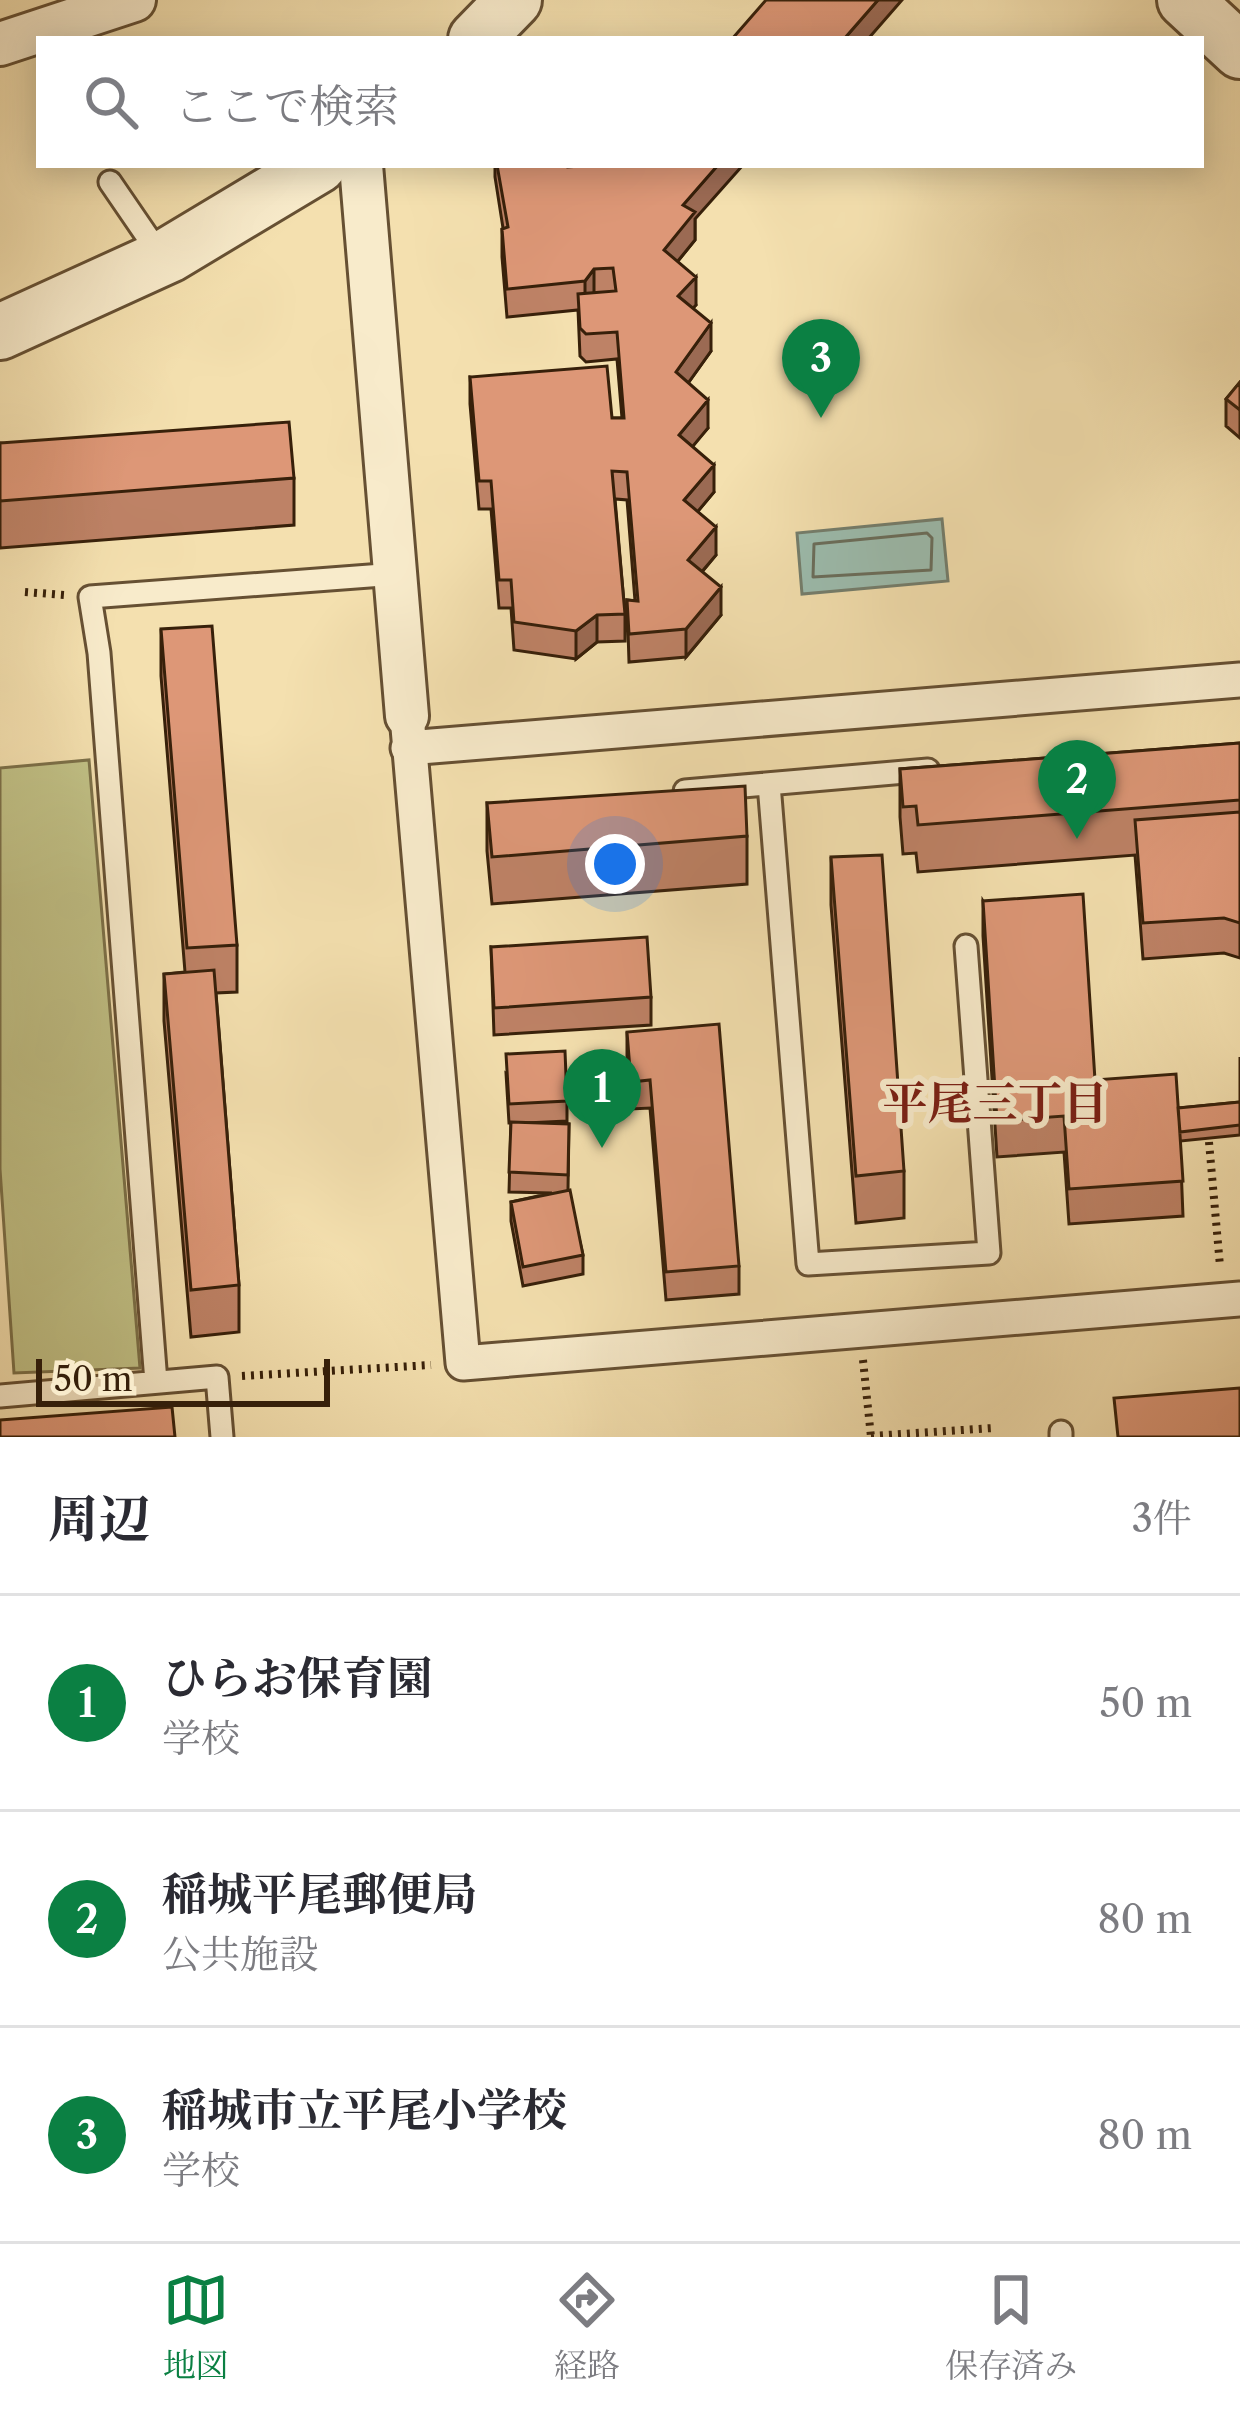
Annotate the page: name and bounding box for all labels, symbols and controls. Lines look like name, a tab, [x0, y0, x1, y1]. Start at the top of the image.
search box	[36, 36, 1204, 168]
icon: search	[78, 69, 144, 135]
text: ここで検索	[174, 78, 399, 134]
pin: 3	[782, 319, 860, 418]
pin: 2	[1038, 740, 1116, 839]
your location	[585, 834, 645, 894]
pin: 1	[563, 1049, 641, 1148]
district label: 平尾三丁目	[882, 1075, 1108, 1131]
scale bar	[36, 1353, 330, 1406]
text: 50 m	[54, 1359, 132, 1400]
text: 周辺	[48, 1488, 150, 1550]
text: 3件	[1132, 1494, 1192, 1542]
text: ひらお保育園	[162, 1650, 432, 1706]
text: 1	[78, 1679, 96, 1727]
text: 50 m	[1099, 1679, 1192, 1727]
text: 学校	[162, 1714, 240, 1762]
text: 稲城平尾郵便局	[162, 1866, 477, 1922]
text: 2	[75, 1895, 99, 1943]
text: 80 m	[1097, 1895, 1192, 1943]
text: 公共施設	[162, 1930, 318, 1978]
text: 稲城市立平尾小学校	[162, 2082, 567, 2138]
text: 3	[76, 2111, 98, 2159]
text: 80 m	[1097, 2111, 1192, 2159]
text: 学校	[162, 2146, 240, 2194]
tab: 地図	[163, 2267, 229, 2386]
tab: 経路	[554, 2267, 620, 2386]
tab: 保存済み	[945, 2267, 1077, 2386]

